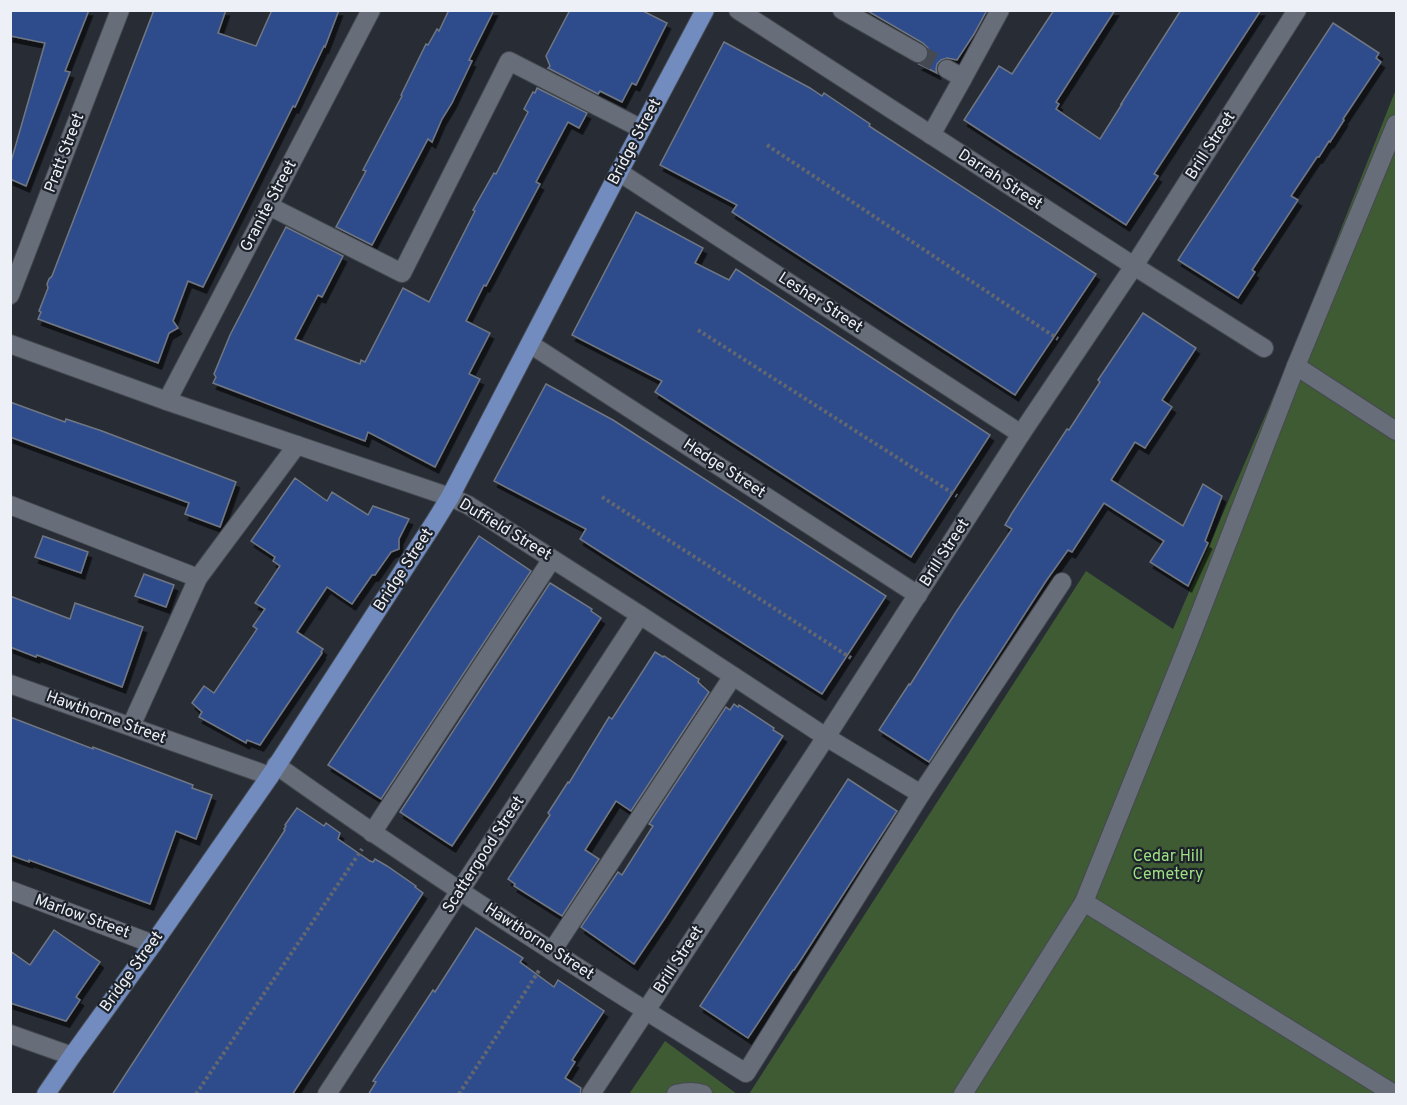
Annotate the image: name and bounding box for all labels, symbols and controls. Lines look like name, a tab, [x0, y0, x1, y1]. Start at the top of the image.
street label: Bridge Street	[604, 95, 666, 189]
street label: Brill Street	[1182, 108, 1240, 184]
street label: Pratt Street	[41, 110, 89, 196]
street label: Darrah Street	[954, 145, 1046, 215]
street label: Granite Street	[236, 157, 302, 255]
street label: Lesher Street	[774, 268, 866, 338]
street label: Hedge Street	[679, 435, 769, 503]
street label: Duffield Street	[455, 495, 555, 565]
street label: Brill Street	[916, 515, 974, 591]
street label: Bridge Street	[370, 525, 438, 615]
street label: Hawthorne Street	[43, 687, 169, 749]
street label: Scattergood Street	[439, 793, 529, 917]
park label: Cedar Hill Cemetery	[1133, 847, 1203, 885]
street label: Marlow Street	[32, 891, 132, 943]
street label: Hawthorne Street	[481, 899, 597, 985]
street label: Brill Street	[650, 922, 708, 998]
street label: Bridge Street	[96, 928, 168, 1016]

